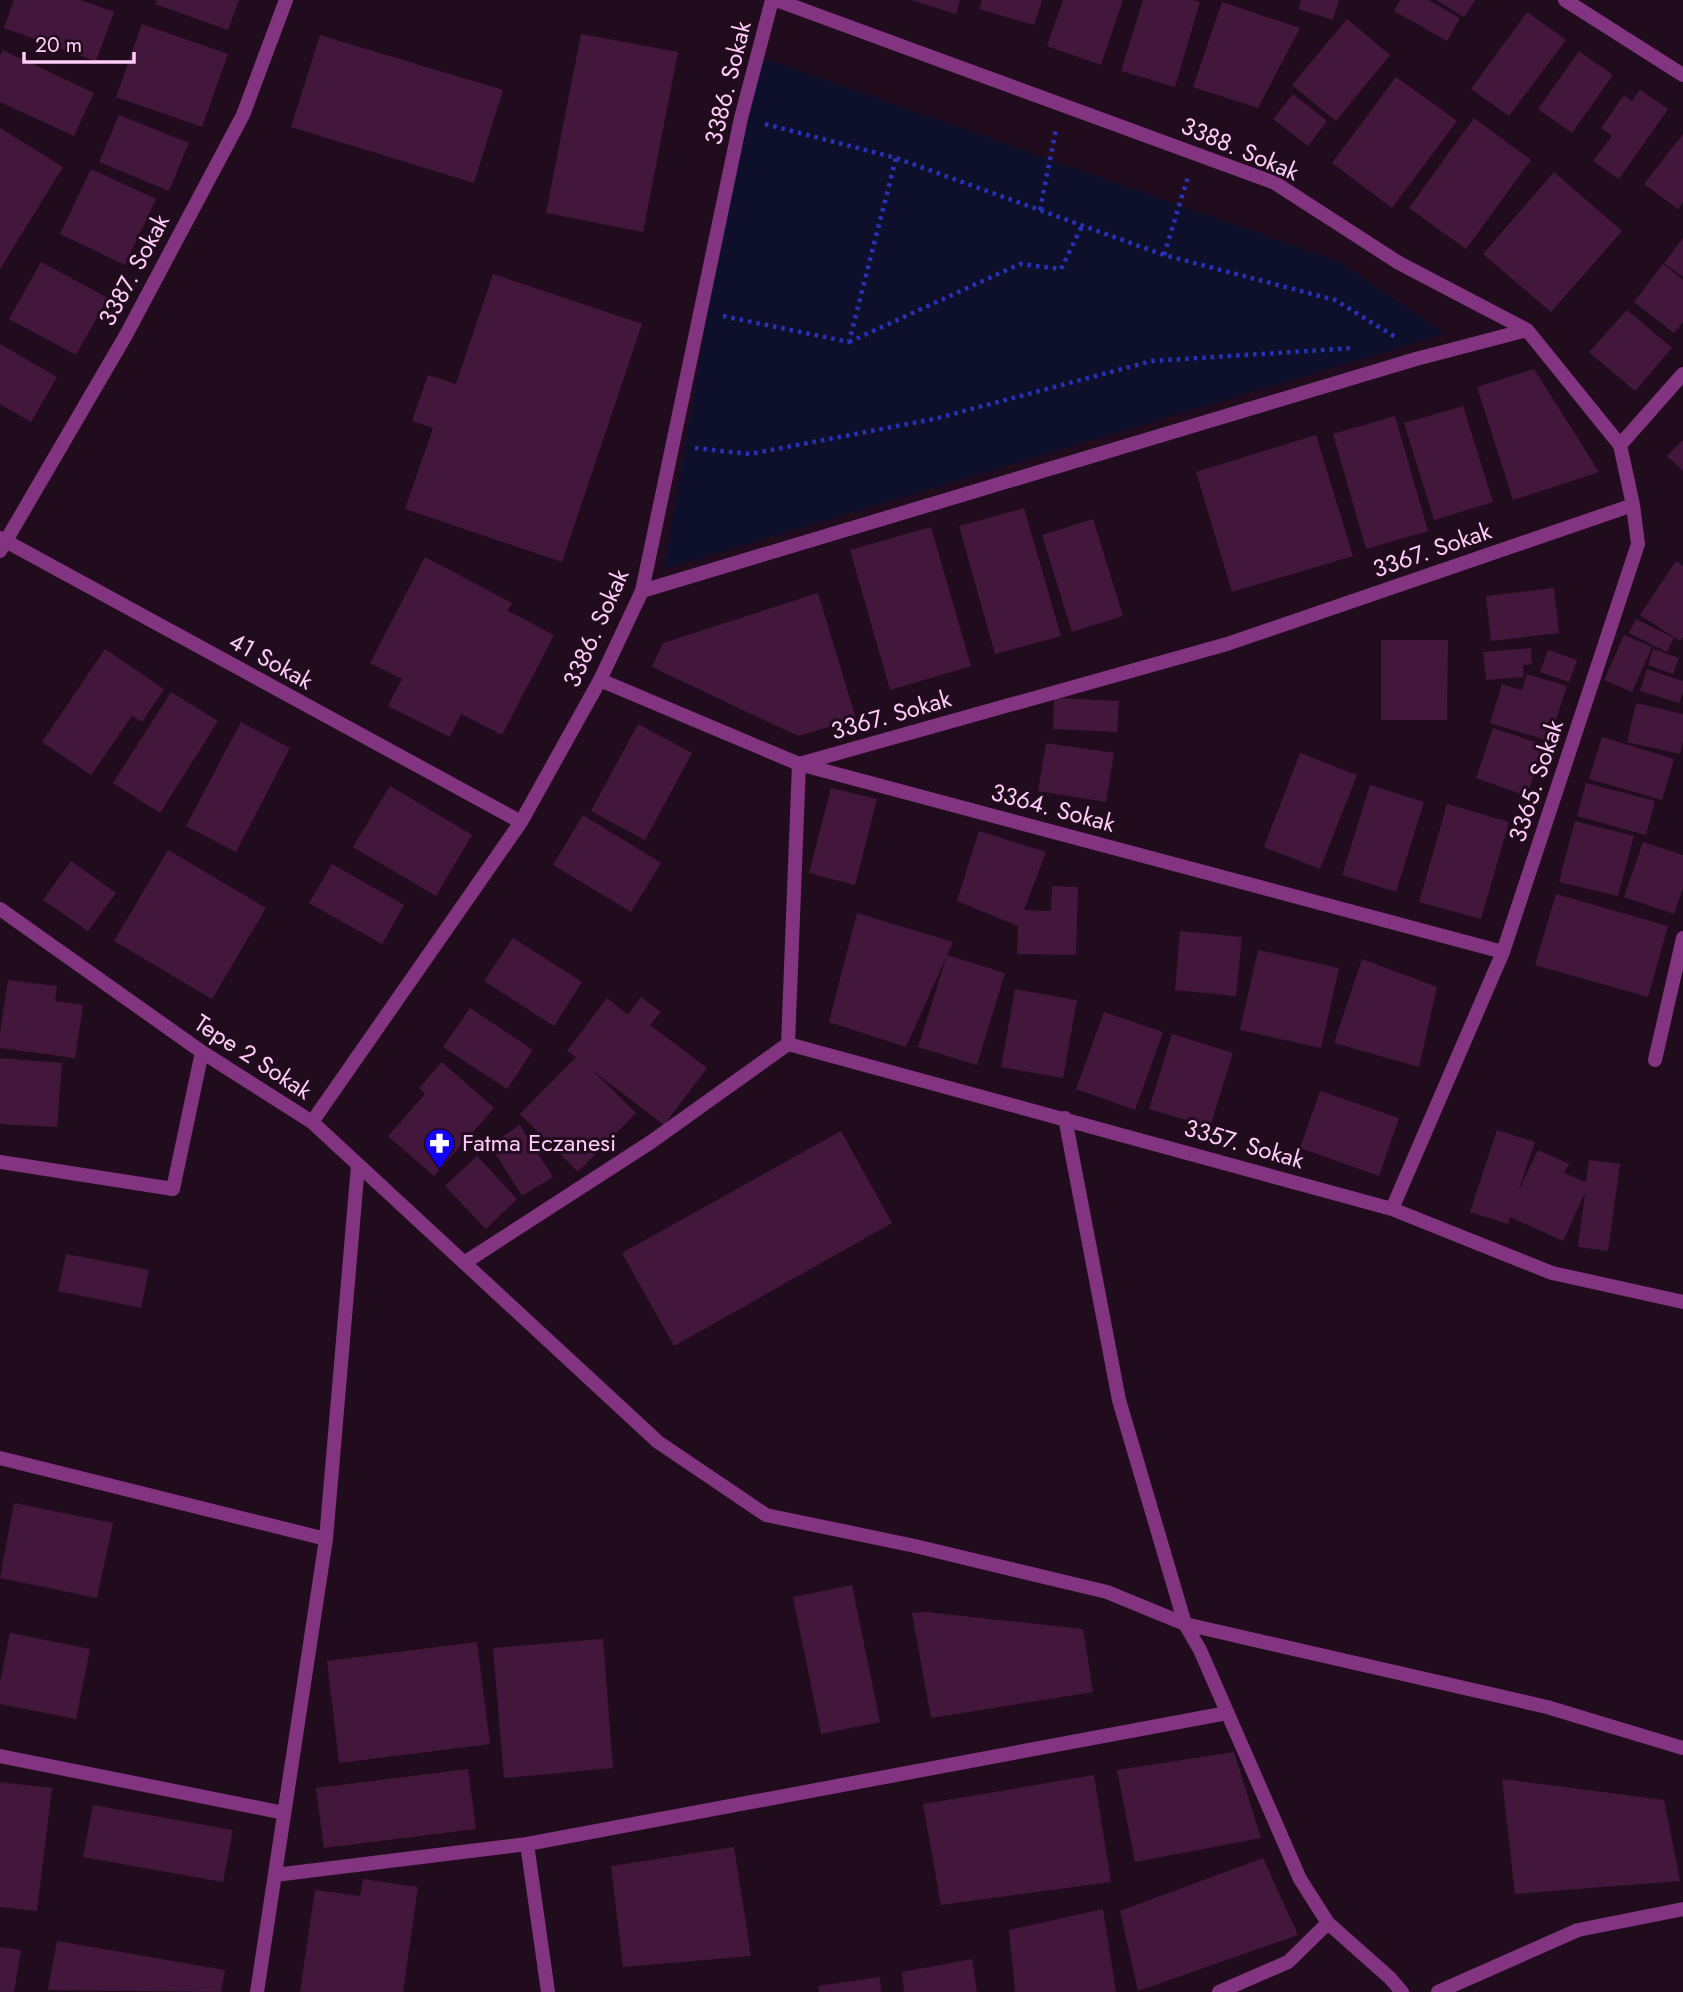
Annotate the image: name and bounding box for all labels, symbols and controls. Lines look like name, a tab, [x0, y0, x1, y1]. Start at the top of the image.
street label: 3386. Sokak	[695, 17, 760, 148]
scale bar	[24, 21, 135, 65]
text: 20 m	[35, 30, 82, 60]
street label: 3388. Sokak	[1176, 108, 1305, 189]
street label: 3387. Sokak	[89, 207, 178, 332]
street label: 3367. Sokak	[1368, 513, 1496, 586]
street label: 3386. Sokak	[554, 563, 637, 693]
street label: 41 Sokak	[223, 623, 320, 698]
street label: 3367. Sokak	[827, 681, 955, 748]
street label: 3365. Sokak	[1499, 715, 1572, 847]
street label: 3364. Sokak	[987, 774, 1120, 841]
street label: Tepe 2 Sokak	[187, 1005, 319, 1108]
street label: 3357. Sokak	[1180, 1110, 1309, 1177]
place label: Fatma Eczanesi	[462, 1125, 616, 1160]
pharmacy icon: Fatma Eczanesi	[422, 1126, 456, 1170]

